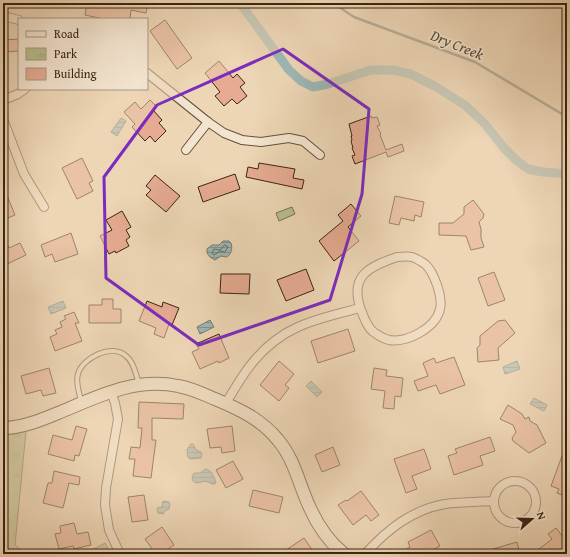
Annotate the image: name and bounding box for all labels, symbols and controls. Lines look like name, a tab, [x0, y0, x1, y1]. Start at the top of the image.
legend	[18, 18, 148, 90]
water label: Dry Creek	[427, 24, 487, 65]
text: Road	[54, 25, 80, 42]
text: Park	[54, 45, 78, 62]
text: Building	[54, 65, 97, 82]
north arrow	[512, 499, 552, 539]
text: N	[533, 509, 550, 522]

